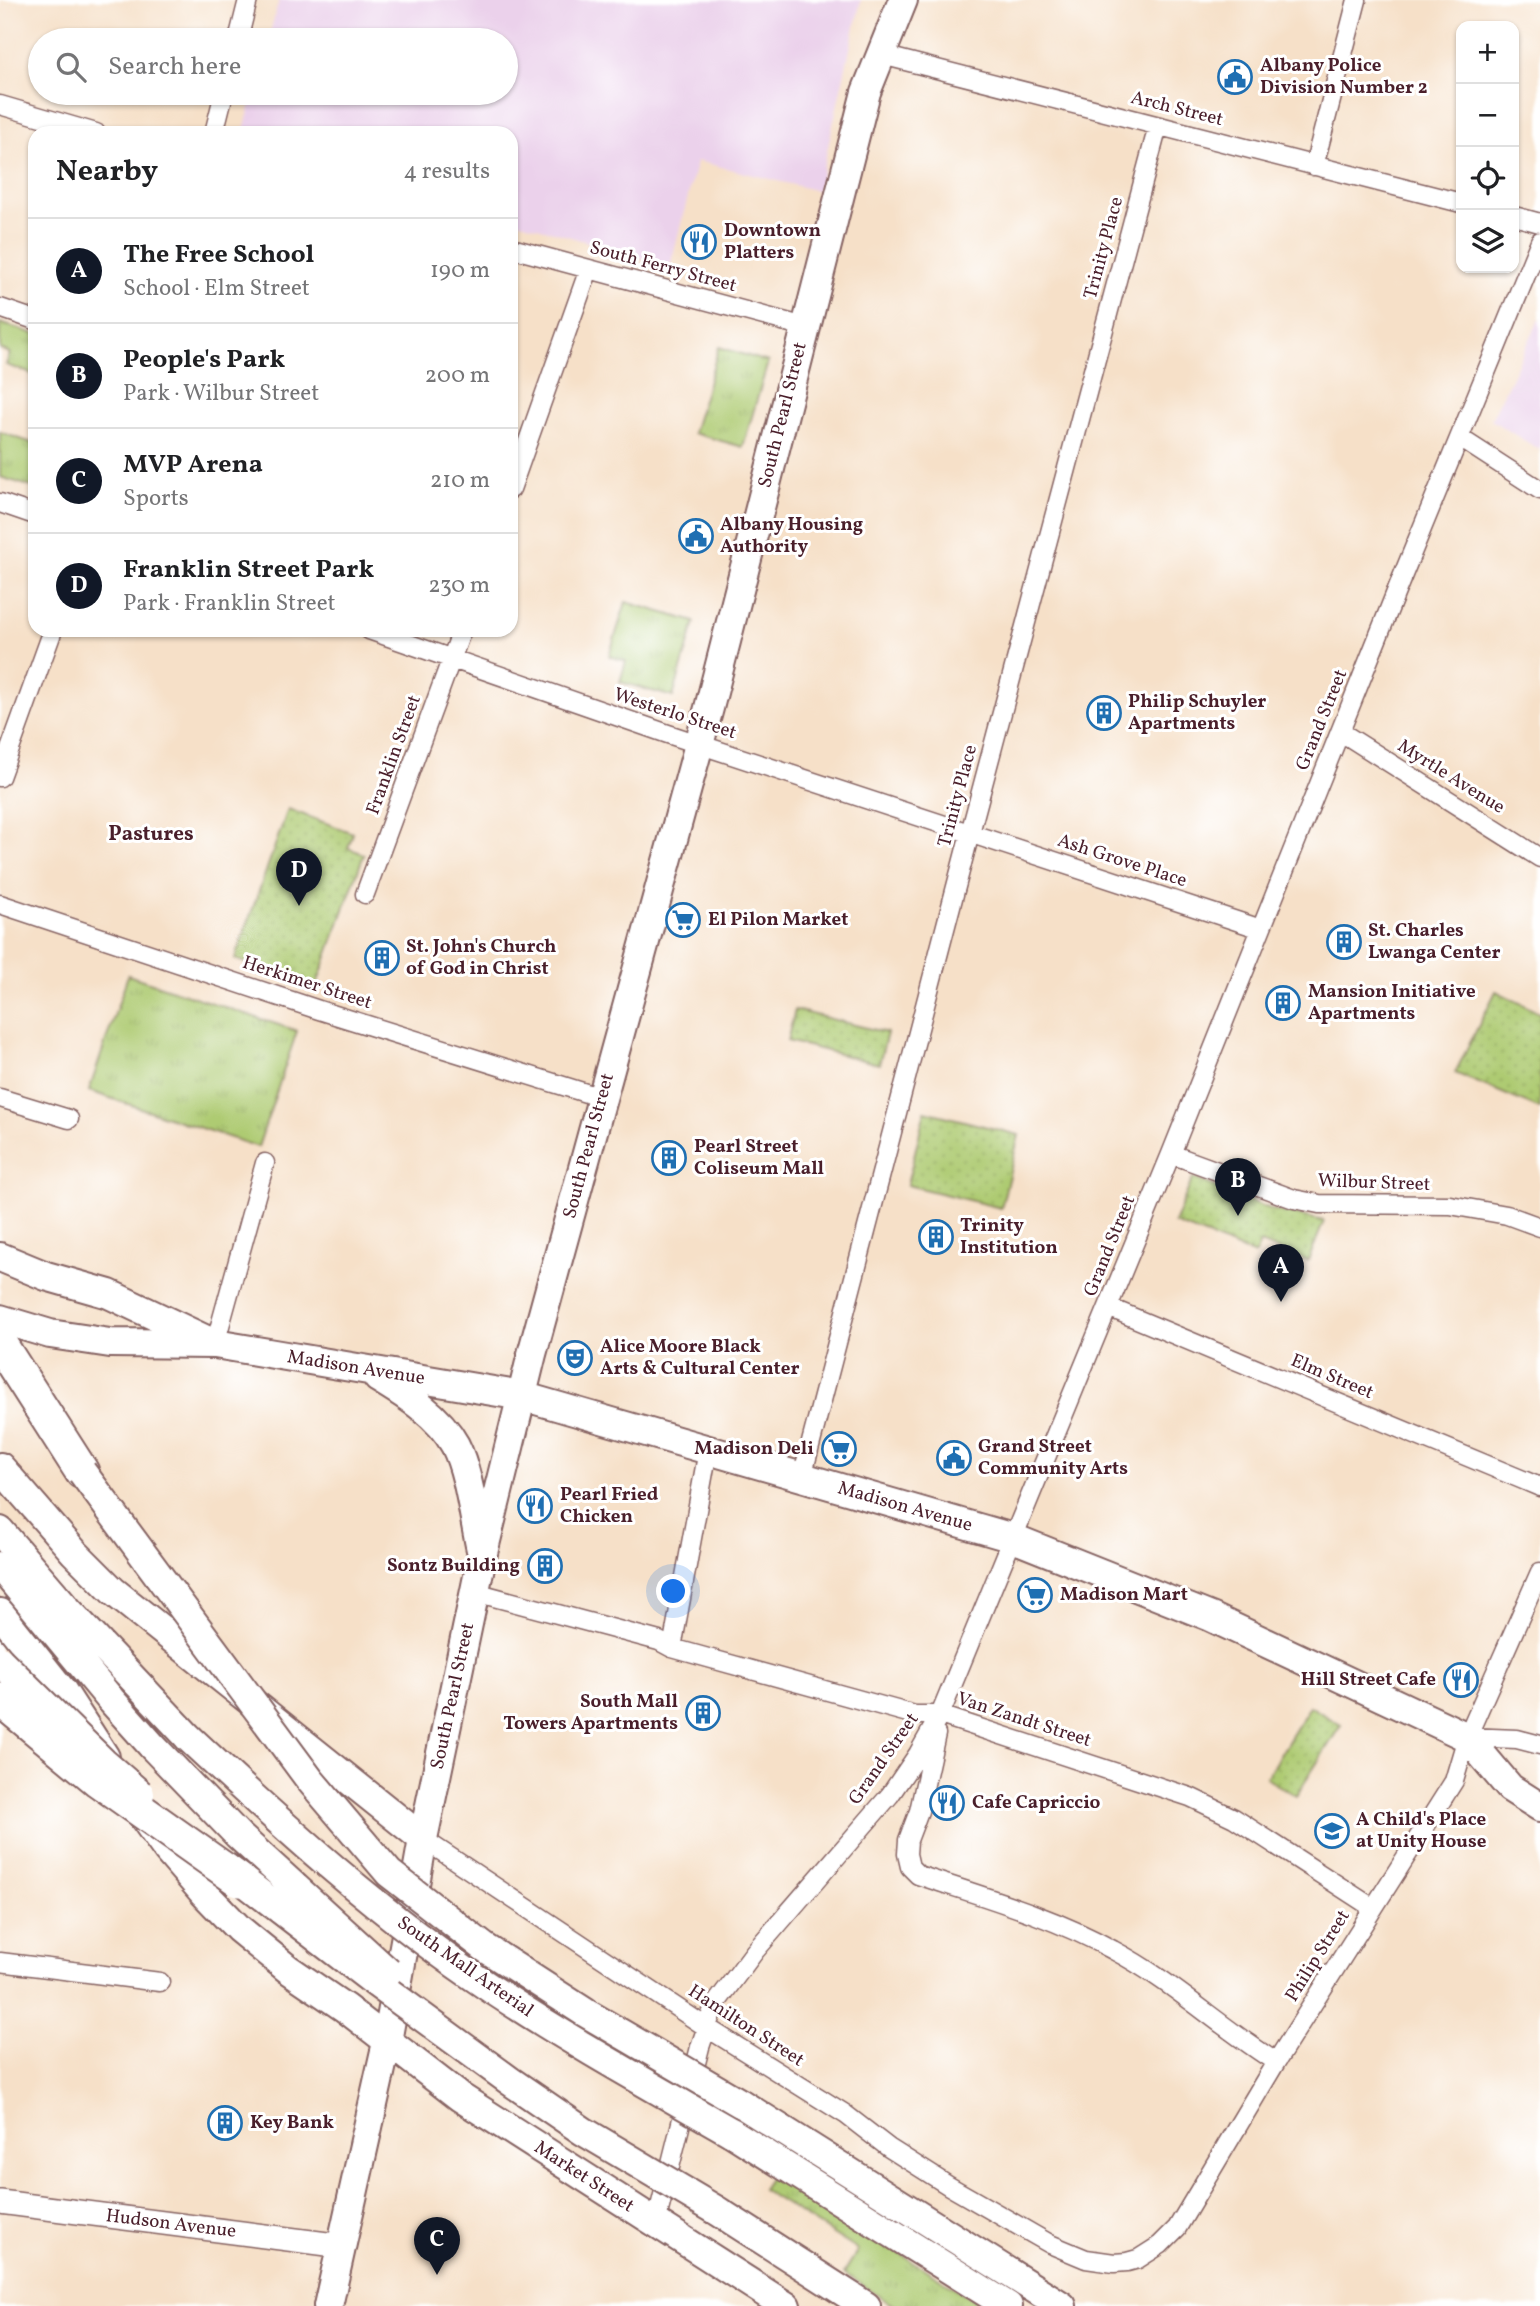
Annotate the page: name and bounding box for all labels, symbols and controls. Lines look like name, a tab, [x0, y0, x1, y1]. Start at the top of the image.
map controls	[1456, 21, 1519, 273]
button: +	[1456, 21, 1519, 84]
search box	[28, 28, 518, 105]
icon: search	[52, 48, 90, 86]
text: Search here	[108, 49, 241, 85]
place label: Albany Police Division Number 2	[1260, 53, 1428, 101]
public building icon: Albany Police Division Number 2	[1216, 58, 1254, 96]
button: −	[1456, 84, 1519, 147]
street label: Arch Street	[1128, 85, 1226, 133]
button: locate	[1456, 147, 1519, 210]
text: Nearby	[56, 151, 158, 193]
text: 4 results	[404, 156, 490, 188]
street label: Trinity Place	[1078, 194, 1130, 302]
button: layers	[1456, 210, 1519, 273]
place label: Downtown Platters	[724, 218, 821, 266]
restaurant icon: Downtown Platters	[680, 223, 718, 261]
street label: South Ferry Street	[587, 235, 740, 299]
text: The Free School	[123, 237, 314, 273]
text: A	[71, 255, 87, 287]
text: 190 m	[430, 255, 490, 287]
text: School · Elm Street	[123, 273, 310, 305]
street label: South Pearl Street	[752, 339, 814, 491]
text: People's Park	[123, 342, 285, 378]
text: B	[71, 360, 87, 392]
text: 200 m	[425, 360, 490, 392]
text: Park · Wilbur Street	[123, 378, 319, 410]
text: MVP Arena	[123, 447, 263, 483]
text: C	[72, 465, 86, 497]
text: 210 m	[430, 465, 490, 497]
text: Sports	[123, 483, 189, 515]
place label: Albany Housing Authority	[720, 512, 863, 560]
public building icon: Albany Housing Authority	[677, 517, 715, 555]
text: Franklin Street Park	[123, 552, 374, 588]
text: D	[71, 570, 87, 602]
text: 230 m	[428, 570, 490, 602]
text: Park · Franklin Street	[123, 588, 336, 620]
street label: Grand Street	[1290, 665, 1354, 774]
street label: Westerlo Street	[610, 682, 740, 746]
place label: Philip Schuyler Apartments	[1128, 689, 1266, 737]
street label: Franklin Street	[360, 691, 428, 818]
building icon: Philip Schuyler Apartments	[1085, 694, 1123, 732]
street label: Myrtle Avenue	[1392, 734, 1510, 820]
street label: Trinity Place	[932, 742, 984, 850]
district label: Pastures	[108, 820, 194, 849]
street label: Ash Grove Place	[1054, 828, 1190, 894]
pin: D	[276, 848, 322, 906]
supermarket icon: El Pilon Market	[664, 901, 702, 939]
place label: El Pilon Market	[708, 907, 848, 933]
place label: St. Charles Lwanga Center	[1368, 918, 1500, 966]
building icon: St. Charles Lwanga Center	[1325, 923, 1363, 961]
place label: St. John's Church of God in Christ	[406, 934, 557, 982]
building icon: St. John's Church of God in Christ	[363, 939, 401, 977]
street label: Herkimer Street	[239, 950, 375, 1016]
place label: Mansion Initiative Apartments	[1308, 979, 1476, 1027]
building icon: Mansion Initiative Apartments	[1264, 984, 1302, 1022]
street label: South Pearl Street	[557, 1070, 621, 1222]
place label: Pearl Street Coliseum Mall	[694, 1134, 824, 1182]
building icon: Pearl Street Coliseum Mall	[650, 1139, 688, 1177]
pin: B	[1215, 1158, 1261, 1216]
street label: Wilbur Street	[1317, 1168, 1431, 1198]
street label: Grand Street	[1078, 1191, 1142, 1300]
place label: Trinity Institution	[960, 1213, 1058, 1261]
building icon: Trinity Institution	[917, 1218, 955, 1256]
pin: A	[1258, 1244, 1304, 1302]
place label: Alice Moore Black Arts & Cultural Center	[600, 1334, 799, 1382]
theatre icon: Alice Moore Black Arts & Cultural Center	[556, 1339, 594, 1377]
street label: Madison Avenue	[285, 1344, 427, 1392]
street label: Elm Street	[1287, 1348, 1378, 1406]
supermarket icon: Madison Deli	[820, 1430, 858, 1468]
place label: Grand Street Community Arts	[978, 1434, 1128, 1482]
place label: Madison Deli	[694, 1436, 814, 1462]
public building icon: Grand Street Community Arts	[935, 1439, 973, 1477]
street label: Madison Avenue	[835, 1475, 975, 1539]
place label: Pearl Fried Chicken	[560, 1482, 659, 1530]
restaurant icon: Pearl Fried Chicken	[516, 1487, 554, 1525]
building icon: Sontz Building	[526, 1547, 564, 1585]
place label: Sontz Building	[387, 1553, 520, 1579]
your location	[656, 1574, 690, 1608]
supermarket icon: Madison Mart	[1016, 1576, 1054, 1614]
place label: Madison Mart	[1060, 1582, 1188, 1608]
street label: South Pearl Street	[425, 1620, 481, 1772]
restaurant icon: Hill Street Cafe	[1442, 1661, 1480, 1699]
place label: Hill Street Cafe	[1301, 1667, 1436, 1693]
street label: Van Zandt Street	[954, 1686, 1095, 1754]
place label: South Mall Towers Apartments	[503, 1689, 678, 1737]
building icon: South Mall Towers Apartments	[684, 1694, 722, 1732]
street label: Grand Street	[843, 1707, 926, 1810]
restaurant icon: Cafe Capriccio	[928, 1784, 966, 1822]
place label: Cafe Capriccio	[972, 1790, 1101, 1816]
place label: A Child's Place at Unity House	[1356, 1807, 1487, 1855]
school or university icon: A Child's Place at Unity House	[1313, 1812, 1351, 1850]
street label: Philip Street	[1279, 1905, 1357, 2007]
street label: South Mall Arterial	[392, 1910, 539, 2024]
street label: Hamilton Street	[683, 1979, 809, 2073]
building icon: Key Bank	[206, 2104, 244, 2142]
place label: Key Bank	[250, 2110, 334, 2136]
street label: Market Street	[529, 2135, 639, 2219]
street label: Hudson Avenue	[104, 2203, 238, 2245]
pin: C	[414, 2217, 460, 2275]

